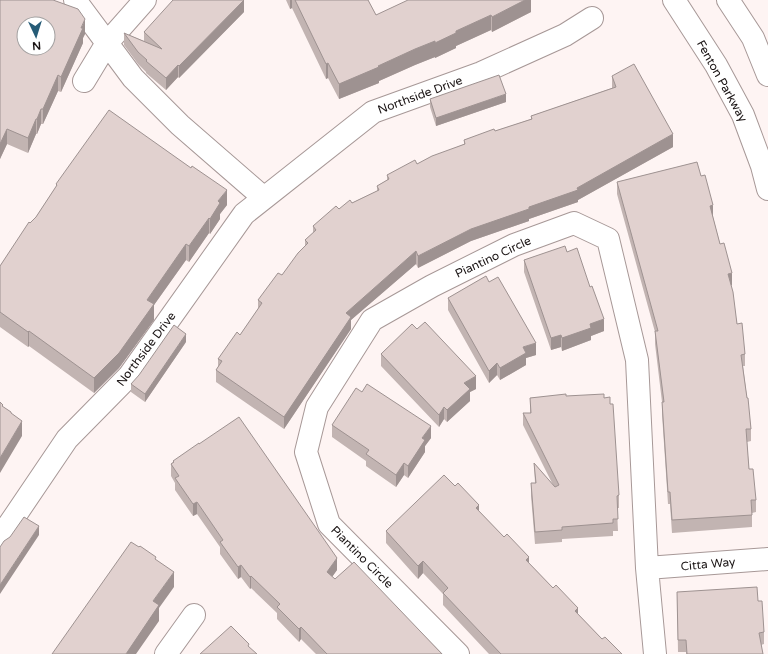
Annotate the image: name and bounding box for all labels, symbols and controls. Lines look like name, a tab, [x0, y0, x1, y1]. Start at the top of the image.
north arrow	[16, 16, 56, 56]
street label: Fenton Parkway	[694, 38, 750, 125]
text: N	[32, 39, 42, 52]
street label: Northside Drive	[376, 73, 464, 117]
street label: Piantino Circle	[453, 233, 533, 281]
street label: Northside Drive	[114, 309, 179, 389]
street label: Piantino Circle	[328, 523, 396, 591]
street label: Citta Way	[680, 555, 737, 573]

